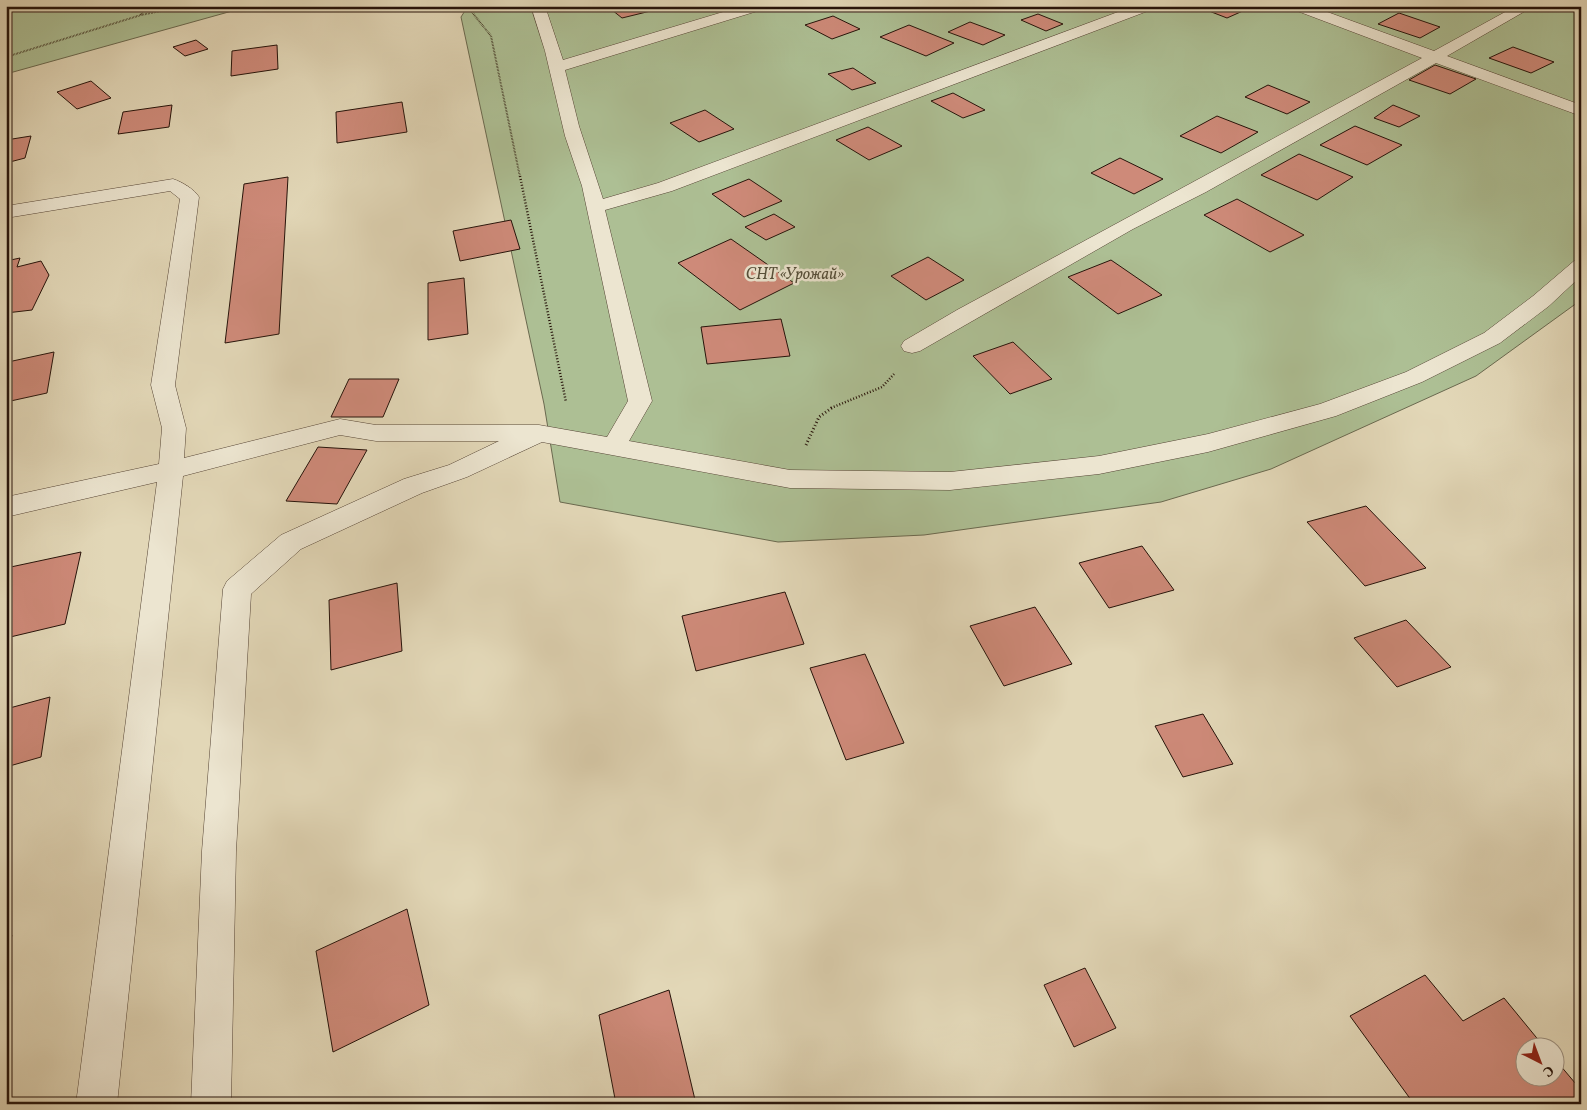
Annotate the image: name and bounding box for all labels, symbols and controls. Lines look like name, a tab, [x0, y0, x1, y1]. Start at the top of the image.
park label: СНТ «Урожай»	[746, 264, 844, 286]
north arrow	[1514, 1038, 1564, 1088]
text: С	[1538, 1060, 1557, 1081]

